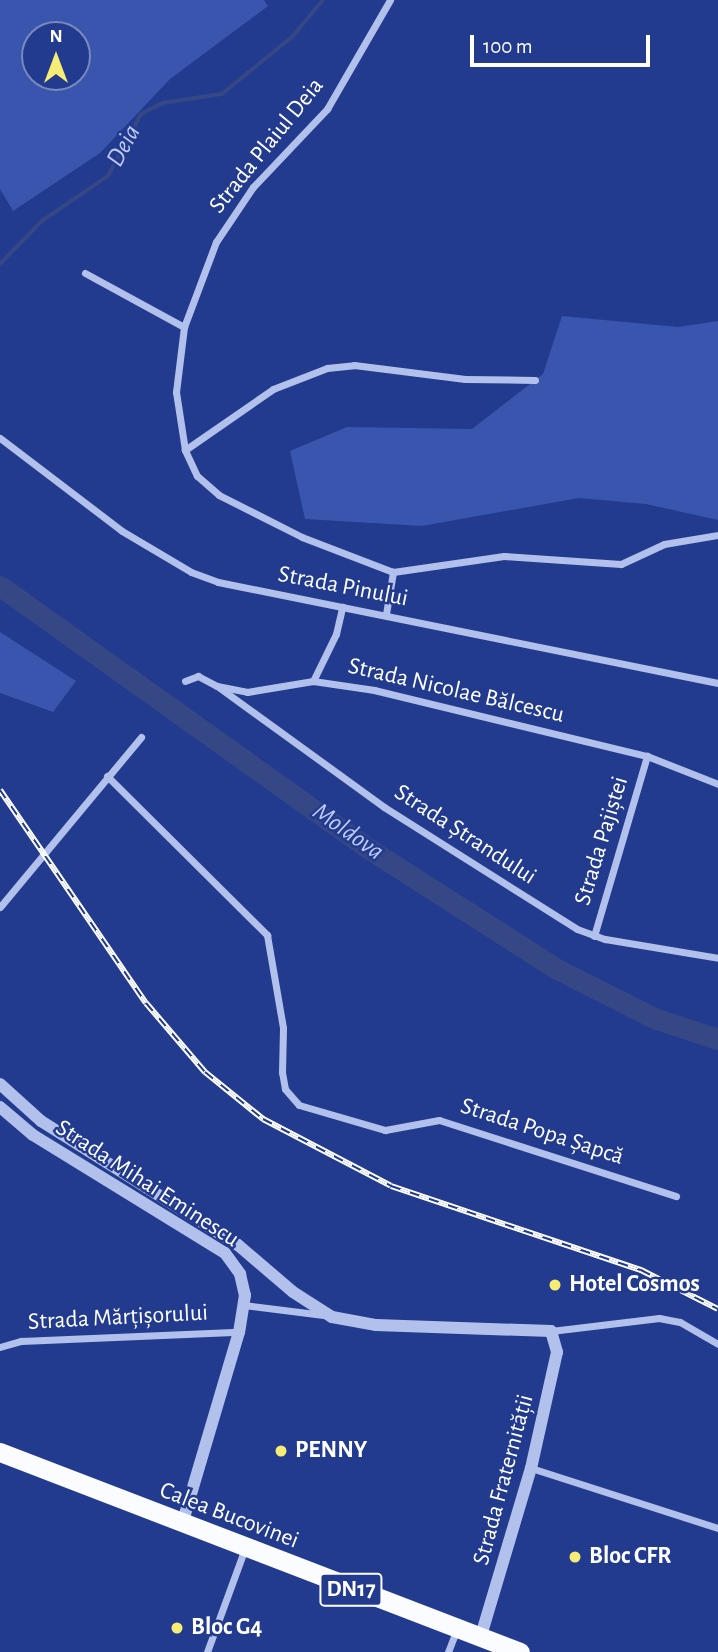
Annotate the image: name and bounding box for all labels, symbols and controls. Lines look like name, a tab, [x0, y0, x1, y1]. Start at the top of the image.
north arrow	[21, 21, 91, 91]
scale bar	[473, 21, 653, 65]
text: N	[49, 27, 63, 46]
text: 100 m	[483, 36, 533, 57]
street label: Strada Plaiul Deia	[204, 72, 330, 220]
water label: Deia	[100, 120, 148, 172]
street label: Strada Pinului	[276, 560, 410, 614]
street label: Strada Nicolae Bălcescu	[345, 652, 567, 730]
street label: Strada Pajiștei	[569, 773, 635, 909]
street label: Strada Ștrandului	[389, 778, 541, 892]
water label: Moldova	[306, 796, 390, 868]
street label: Strada Popa Șapcă	[457, 1092, 627, 1172]
street label: Strada Mihai Eminescu	[50, 1114, 244, 1254]
place label: Hotel Cosmos	[569, 1271, 700, 1299]
marker: Hotel Cosmos	[547, 1277, 563, 1293]
street label: Strada Mărțișorului	[27, 1299, 209, 1337]
street label: Strada Fraternității	[467, 1392, 541, 1568]
place label: PENNY	[295, 1437, 367, 1465]
marker: PENNY	[273, 1443, 289, 1459]
street label: Calea Bucovinei	[155, 1476, 303, 1556]
place label: Bloc CFR	[589, 1543, 671, 1571]
marker: Bloc CFR	[567, 1549, 583, 1565]
road number: DN17	[318, 1570, 384, 1610]
place label: Bloc G4	[191, 1614, 262, 1642]
marker: Bloc G4	[169, 1620, 185, 1636]

